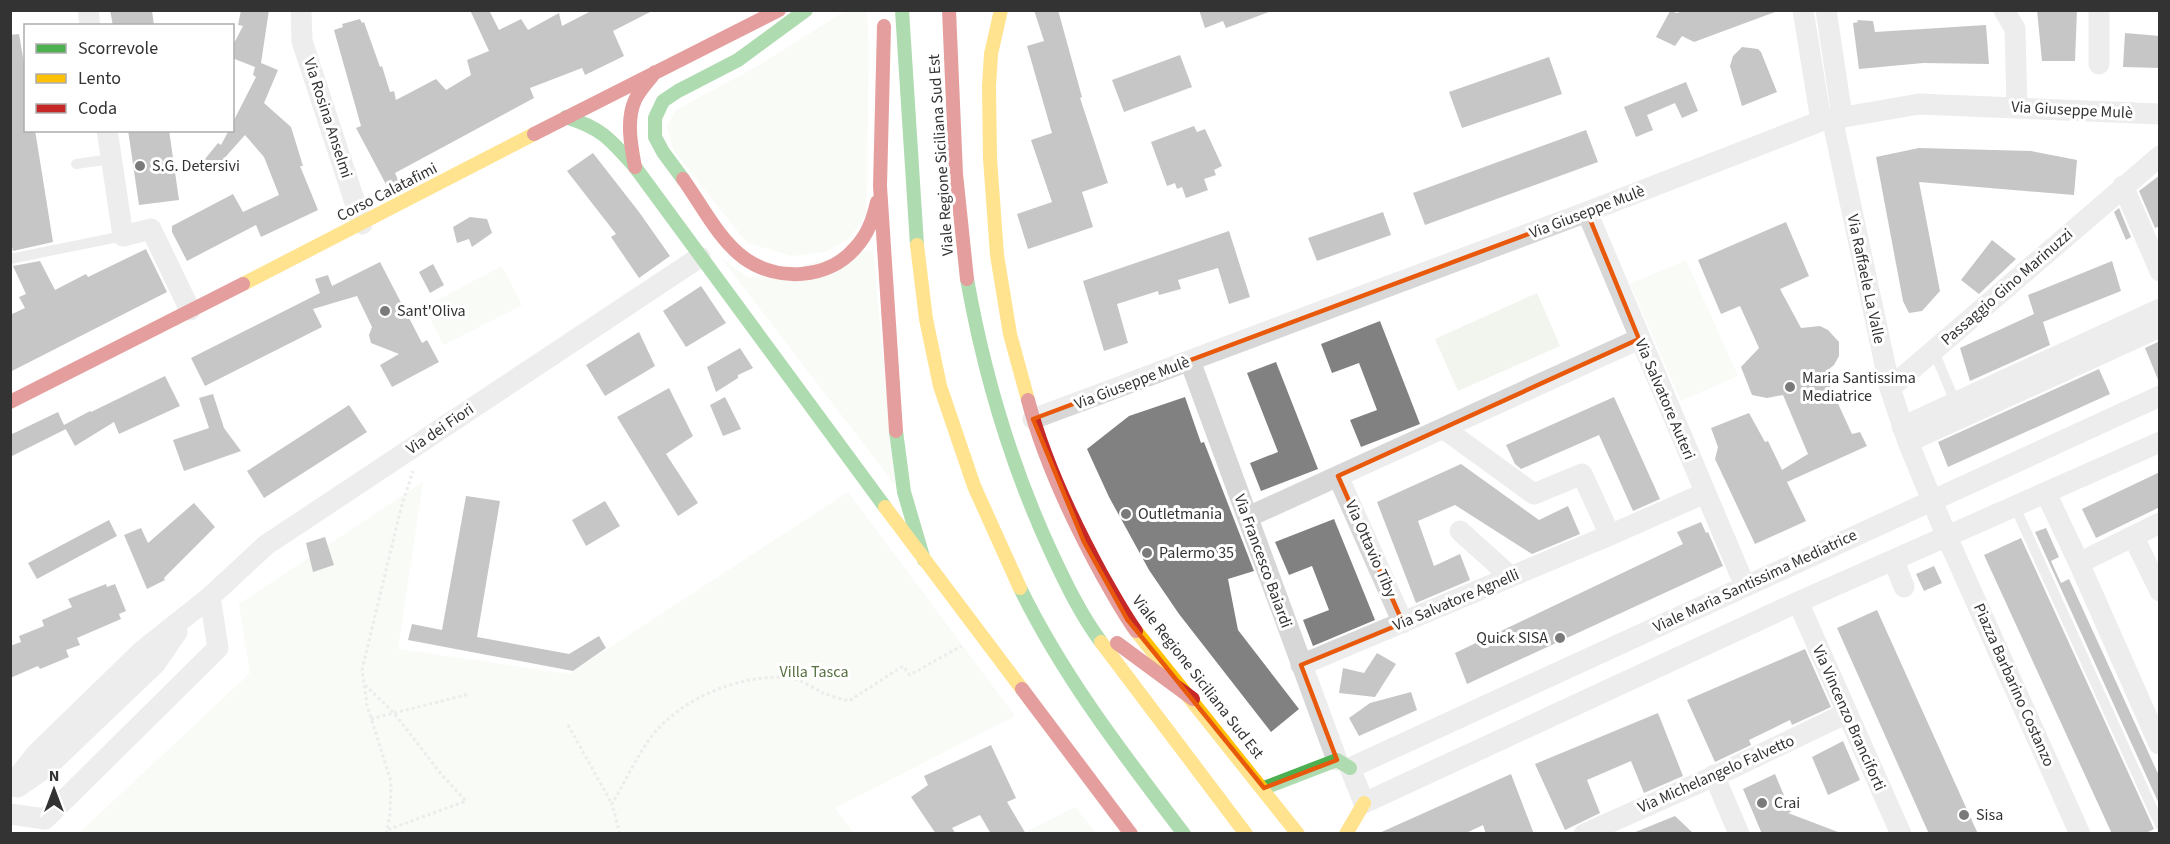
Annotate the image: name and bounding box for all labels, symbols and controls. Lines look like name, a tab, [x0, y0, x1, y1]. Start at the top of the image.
legend	[24, 24, 234, 132]
text: Scorrevole	[78, 36, 158, 61]
street label: Viale Regione Siciliana Sud Est	[923, 53, 959, 257]
street label: Via Rosina Anselmi	[298, 55, 358, 181]
text: Lento	[78, 66, 121, 91]
text: Coda	[78, 96, 117, 121]
street label: Via Giuseppe Mulè	[2011, 96, 2133, 124]
place label: S.G. Detersivi	[152, 155, 240, 177]
street label: Corso Calatafimi	[333, 157, 441, 227]
marker: S.G. Detersivi	[133, 159, 147, 173]
street label: Via Giuseppe Mulè	[1526, 180, 1648, 244]
street label: Via Raffaele La Valle	[1842, 212, 1890, 346]
street label: Passaggio Gino Marinuzzi	[1936, 223, 2078, 351]
place label: Sant'Oliva	[397, 300, 466, 322]
marker: Sant'Oliva	[378, 304, 392, 318]
street label: Via Salvatore Auteri	[1630, 335, 1700, 463]
street label: Via Giuseppe Mulè	[1071, 351, 1193, 415]
place label: Maria Santissima Mediatrice	[1802, 367, 1916, 407]
marker: Maria Santissima Mediatrice	[1783, 380, 1797, 394]
street label: Via dei Fiori	[402, 398, 478, 460]
street label: Via Francesco Baiardi	[1229, 491, 1297, 631]
street label: Via Ottavio Tiby	[1340, 497, 1402, 602]
place label: Outletmania	[1138, 503, 1222, 525]
marker: Outletmania	[1119, 507, 1133, 521]
street label: Viale Maria Santissima Mediatrice	[1650, 524, 1861, 638]
place label: Palermo 35	[1159, 542, 1234, 564]
marker: Palermo 35	[1140, 546, 1154, 560]
street label: Via Salvatore Agnelli	[1390, 563, 1522, 637]
street label: Viale Regione Siciliana Sud Est	[1127, 591, 1269, 764]
street label: Piazza Barbarino Costanzo	[1968, 600, 2060, 770]
place label: Quick SISA	[1476, 627, 1548, 649]
marker: Quick SISA	[1553, 631, 1567, 645]
street label: Via Vincenzo Branciforti	[1807, 642, 1891, 794]
park label: Villa Tasca	[780, 661, 848, 683]
street label: Via Michelangelo Falvetto	[1634, 730, 1798, 818]
north arrow	[24, 760, 84, 820]
text: N	[49, 765, 59, 787]
place label: Crai	[1774, 792, 1800, 814]
marker: Crai	[1755, 796, 1769, 810]
place label: Sisa	[1976, 804, 2003, 826]
marker: Sisa	[1957, 808, 1971, 822]

